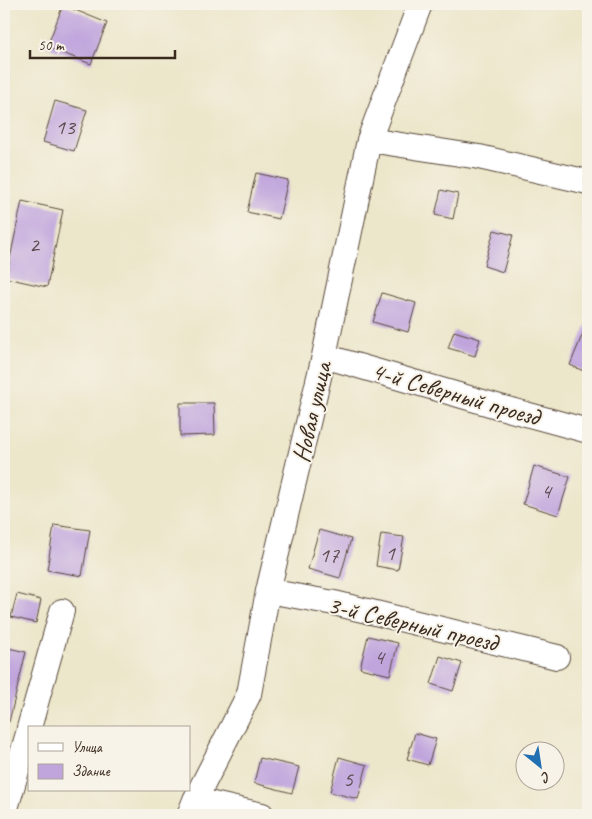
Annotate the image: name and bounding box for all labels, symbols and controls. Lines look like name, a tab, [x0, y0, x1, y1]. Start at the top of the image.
scale bar	[30, 28, 175, 60]
text: 50 m	[38, 36, 65, 55]
house number: 13	[55, 113, 77, 141]
house number: 2	[29, 231, 41, 259]
street label: 4-й Северный проезд	[368, 355, 545, 434]
street label: Новая улица	[285, 356, 340, 466]
house number: 4	[541, 477, 553, 505]
house number: 1	[385, 539, 396, 567]
house number: 17	[319, 541, 340, 569]
street label: 3-й Северный проезд	[325, 589, 503, 660]
house number: 4	[374, 643, 386, 671]
legend	[28, 726, 190, 792]
text: Улица	[72, 738, 103, 757]
north arrow	[514, 742, 564, 792]
text: Здание	[72, 762, 111, 781]
house number: 5	[343, 765, 354, 793]
text: С	[537, 768, 553, 787]

